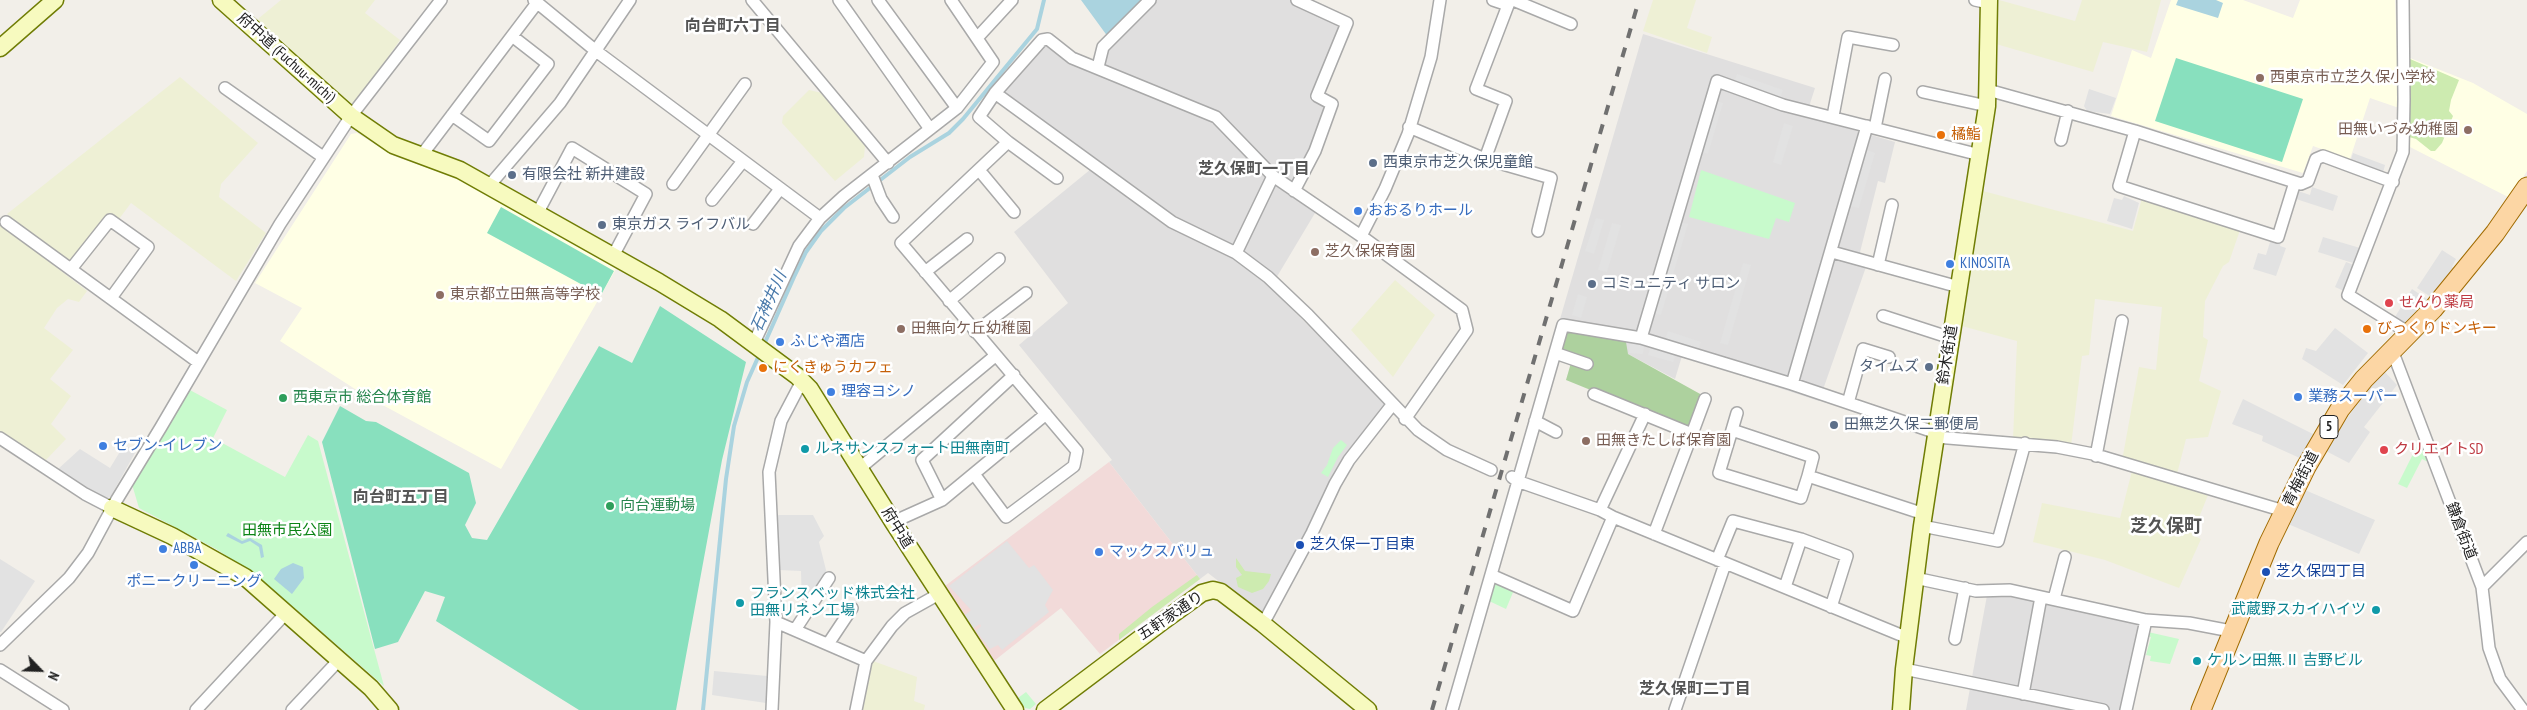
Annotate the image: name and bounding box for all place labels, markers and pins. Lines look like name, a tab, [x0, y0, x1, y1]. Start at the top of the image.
place label: 西東京市立芝久保小学校	[2270, 69, 2435, 87]
marker: 西東京市立芝久保小学校	[2254, 72, 2266, 84]
place label: 田無いづみ幼稚園	[2338, 121, 2458, 139]
marker: 田無いづみ幼稚園	[2462, 124, 2474, 136]
place label: 橘鮨	[1951, 126, 1981, 144]
marker: 橘鮨	[1935, 129, 1947, 141]
place label: 西東京市芝久保児童館	[1383, 154, 1533, 172]
marker: 西東京市芝久保児童館	[1367, 157, 1379, 169]
place label: 有限会社 新井建設	[522, 166, 645, 184]
marker: 有限会社 新井建設	[506, 169, 518, 181]
place label: おおるりホール	[1368, 202, 1473, 220]
marker: おおるりホール	[1352, 205, 1364, 217]
place label: 東京ガス ライフバル	[612, 216, 750, 234]
marker: 東京ガス ライフバル	[596, 219, 608, 231]
place label: 芝久保保育園	[1325, 243, 1415, 261]
marker: 芝久保保育園	[1309, 246, 1321, 258]
place label: KINOSITA	[1960, 255, 2010, 273]
marker: KINOSITA	[1944, 258, 1956, 270]
place label: コミュニティ サロン	[1602, 275, 1740, 293]
marker: コミュニティ サロン	[1586, 278, 1598, 290]
place label: 東京都立田無高等学校	[450, 286, 600, 304]
marker: 東京都立田無高等学校	[434, 289, 446, 301]
place label: せんり薬局	[2399, 294, 2474, 312]
marker: せんり薬局	[2383, 297, 2395, 309]
place label: 田無向ケ丘幼稚園	[911, 320, 1031, 338]
place label: びっくりドンキー	[2377, 320, 2497, 338]
marker: 田無向ケ丘幼稚園	[895, 323, 907, 335]
marker: びっくりドンキー	[2361, 323, 2373, 335]
place label: ふじや酒店	[790, 333, 865, 351]
marker: ふじや酒店	[774, 336, 786, 348]
place label: タイムズ	[1859, 358, 1919, 376]
place label: にくきゅうカフェ	[773, 359, 893, 377]
marker: タイムズ	[1923, 361, 1935, 373]
marker: にくきゅうカフェ	[757, 362, 769, 374]
place label: 理容ヨシノ	[841, 383, 916, 401]
marker: 理容ヨシノ	[825, 386, 837, 398]
place label: 業務スーパー	[2308, 388, 2398, 406]
place label: 西東京市 総合体育館	[293, 389, 431, 407]
marker: 業務スーパー	[2292, 391, 2304, 403]
marker: 西東京市 総合体育館	[277, 392, 289, 404]
place label: 田無芝久保二郵便局	[1844, 416, 1979, 434]
marker: 田無芝久保二郵便局	[1828, 419, 1840, 431]
place label: 田無きたしば保育園	[1596, 432, 1731, 450]
marker: 田無きたしば保育園	[1580, 435, 1592, 447]
place label: セブン-イレブン	[113, 437, 222, 455]
marker: セブン-イレブン	[97, 440, 109, 452]
place label: ルネサンスフォート田無南町	[815, 440, 1010, 458]
place label: クリエイトSD	[2394, 441, 2483, 459]
marker: ルネサンスフォート田無南町	[799, 443, 811, 455]
marker: クリエイトSD	[2378, 444, 2390, 456]
place label: 向台運動場	[620, 497, 695, 515]
marker: 向台運動場	[604, 500, 616, 512]
place label: 芝久保一丁目東	[1310, 536, 1415, 554]
marker: 芝久保一丁目東	[1294, 539, 1306, 551]
place label: ABBA	[173, 540, 201, 558]
marker: ABBA	[157, 543, 169, 555]
place label: マックスバリュ	[1109, 543, 1214, 561]
marker: マックスバリュ	[1093, 546, 1105, 558]
marker: ポニークリーニング	[188, 559, 200, 571]
place label: 芝久保四丁目	[2276, 563, 2366, 581]
marker: 芝久保四丁目	[2260, 566, 2272, 578]
place label: ポニークリーニング	[127, 573, 261, 591]
place label: フランスベッド株式会社 田無リネン工場	[750, 585, 915, 620]
marker: フランスベッド株式会社 田無リネン工場	[734, 597, 746, 609]
place label: 武蔵野スカイハイツ	[2231, 601, 2366, 619]
marker: 武蔵野スカイハイツ	[2370, 604, 2382, 616]
place label: ケルン田無.Ⅱ 吉野ビル	[2207, 652, 2363, 670]
marker: ケルン田無.Ⅱ 吉野ビル	[2191, 655, 2203, 667]

